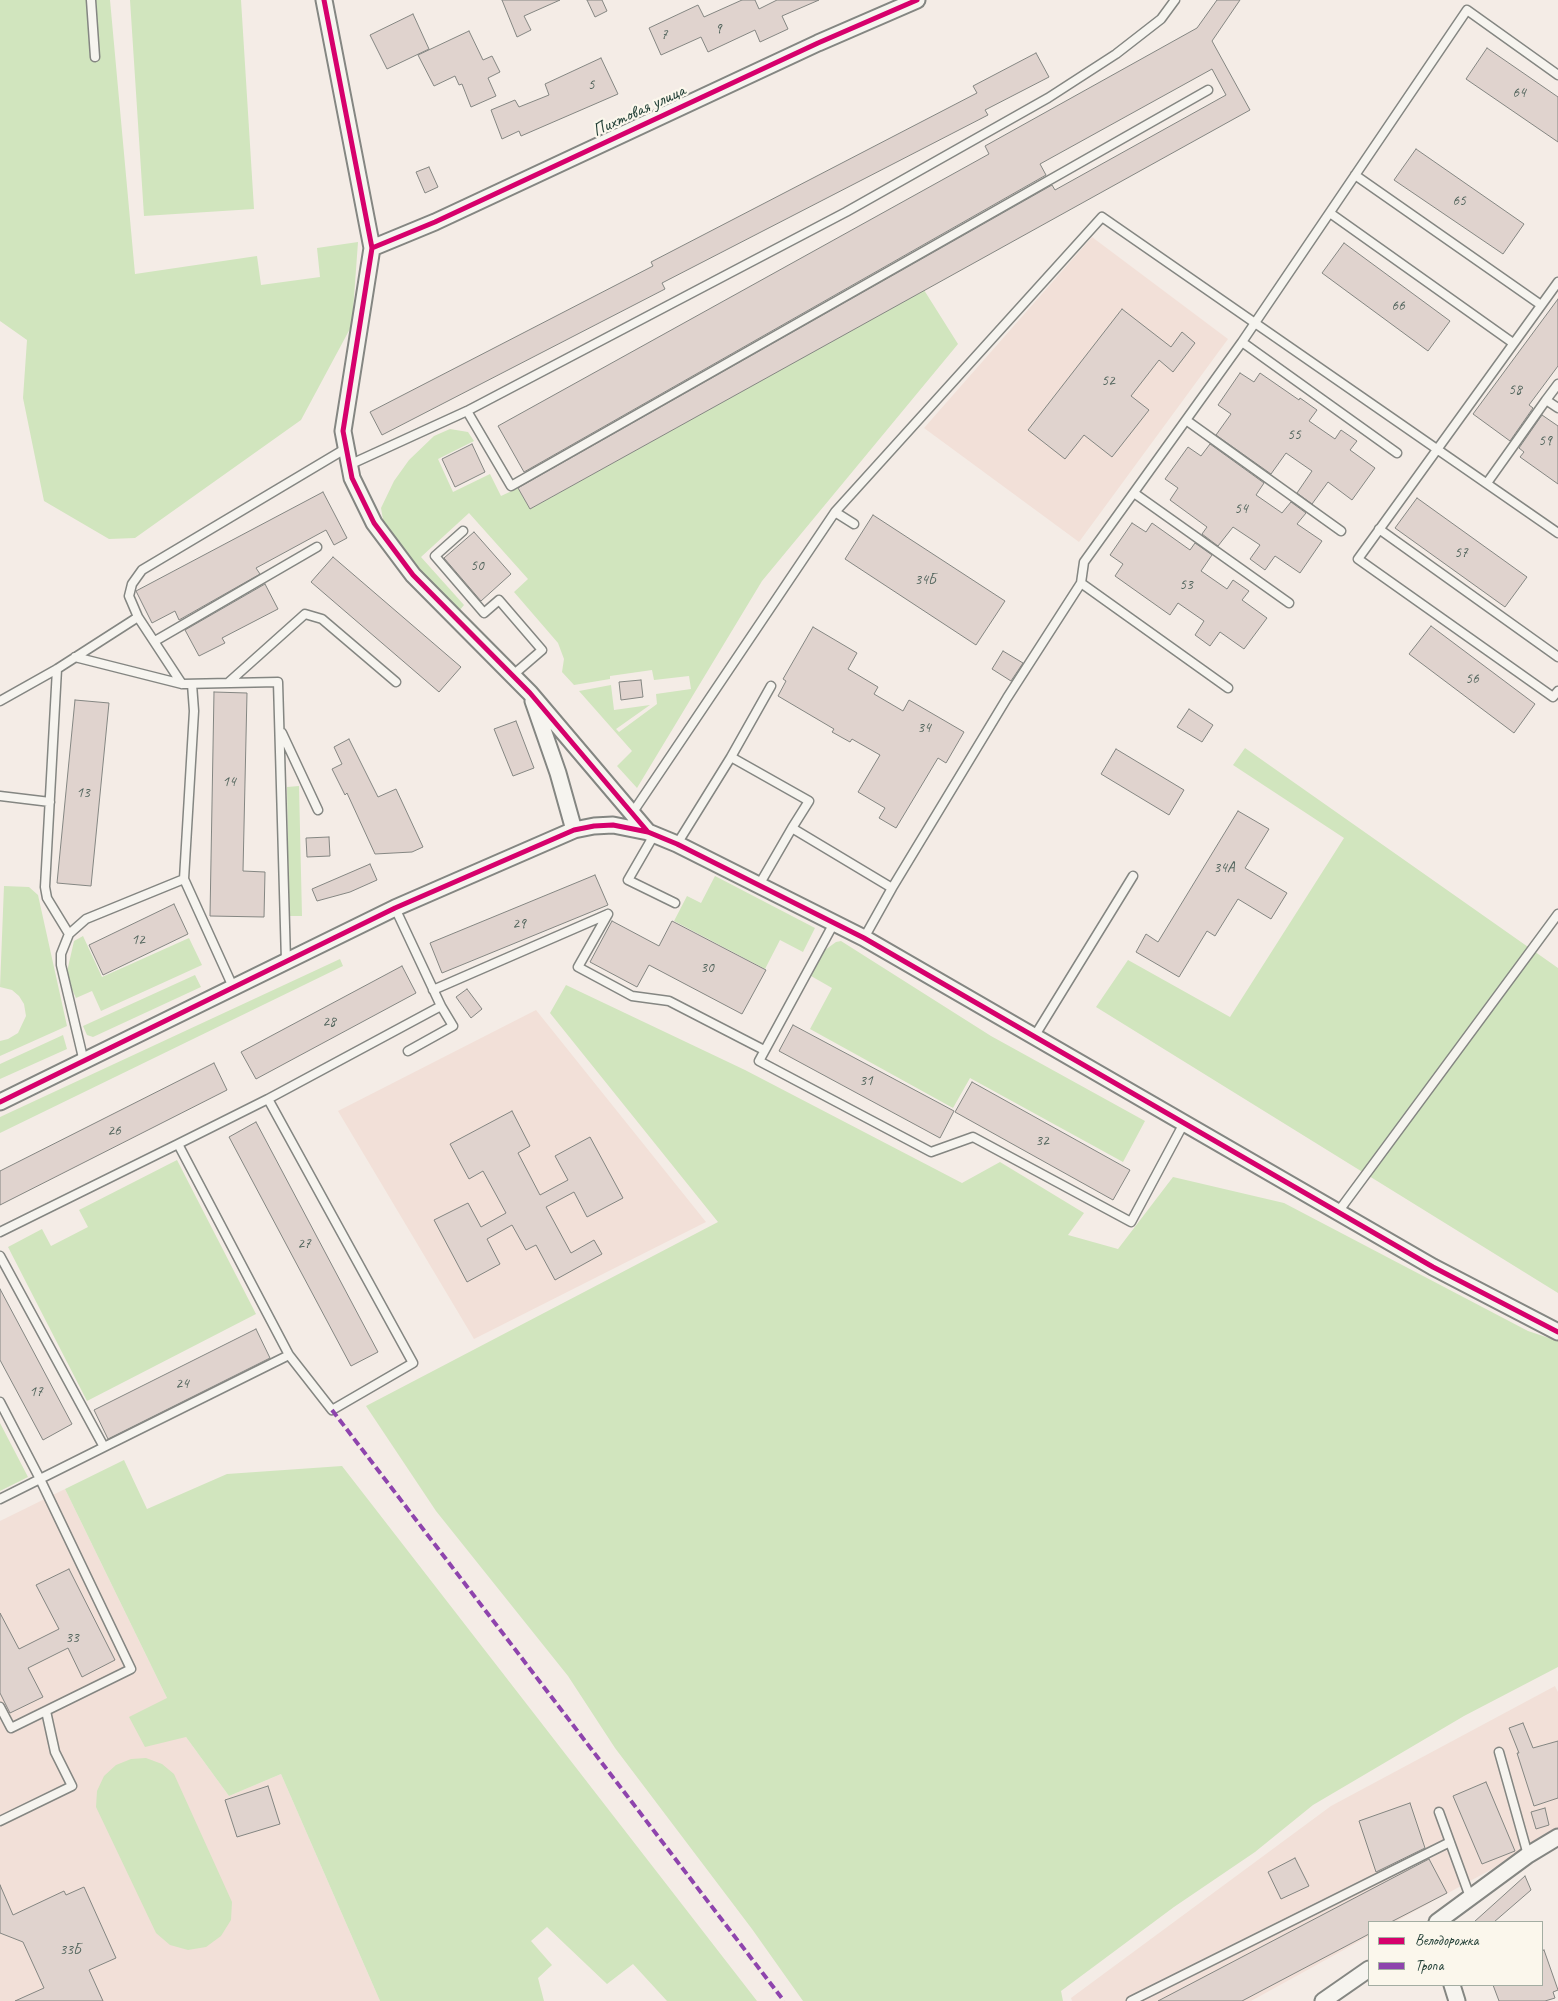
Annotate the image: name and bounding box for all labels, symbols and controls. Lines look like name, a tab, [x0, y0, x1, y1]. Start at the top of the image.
house number: 9	[715, 20, 721, 38]
house number: 7	[661, 26, 667, 44]
house number: 5	[588, 76, 594, 94]
street label: Пихтовая улица	[589, 80, 689, 142]
house number: 64	[1512, 84, 1526, 102]
house number: 65	[1452, 192, 1466, 210]
house number: 66	[1391, 297, 1405, 315]
house number: 52	[1101, 372, 1115, 390]
house number: 58	[1508, 381, 1522, 399]
house number: 55	[1287, 426, 1301, 444]
house number: 59	[1538, 432, 1552, 450]
house number: 54	[1234, 500, 1248, 518]
house number: 57	[1454, 544, 1468, 562]
house number: 50	[470, 557, 484, 575]
house number: 34Б	[914, 571, 936, 589]
house number: 53	[1179, 576, 1193, 594]
house number: 56	[1465, 670, 1479, 688]
house number: 34	[917, 719, 931, 737]
house number: 14	[222, 773, 236, 791]
house number: 13	[76, 784, 90, 802]
house number: 34А	[1213, 859, 1235, 877]
house number: 29	[512, 915, 526, 933]
house number: 12	[131, 931, 145, 949]
house number: 30	[700, 959, 714, 977]
house number: 28	[322, 1013, 336, 1031]
house number: 31	[859, 1072, 873, 1090]
house number: 26	[107, 1122, 121, 1140]
house number: 32	[1035, 1132, 1049, 1150]
house number: 27	[297, 1235, 311, 1253]
house number: 24	[175, 1375, 189, 1393]
house number: 17	[29, 1383, 43, 1401]
house number: 33	[65, 1629, 79, 1647]
legend	[1368, 1921, 1543, 1986]
text: Велодорожка	[1415, 1931, 1478, 1950]
house number: 33Б	[59, 1941, 81, 1959]
text: Тропа	[1415, 1956, 1443, 1975]

